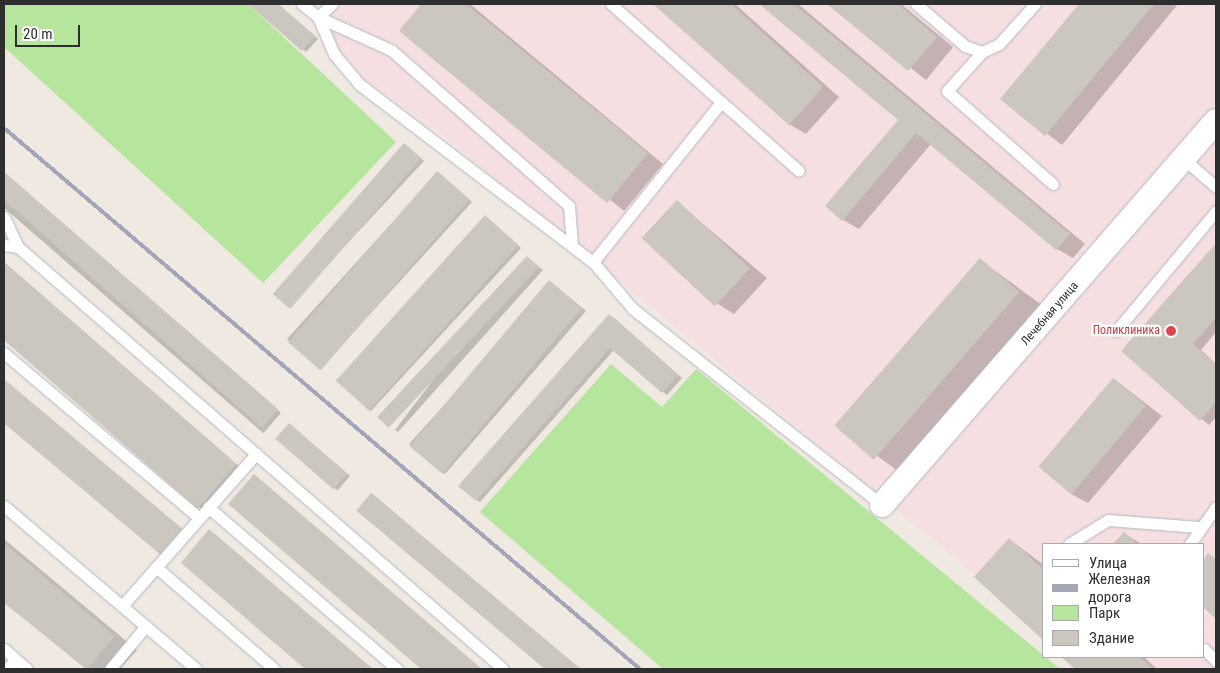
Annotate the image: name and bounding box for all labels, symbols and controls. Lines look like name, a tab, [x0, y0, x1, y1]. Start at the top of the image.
scale bar	[18, 15, 82, 47]
text: 20 m	[23, 25, 53, 43]
street label: Лечебная улица	[1018, 279, 1082, 349]
place label: Поликлиника	[1093, 324, 1160, 338]
marker: Поликлиника	[1164, 324, 1178, 338]
legend	[1042, 543, 1205, 658]
text: Улица	[1089, 554, 1127, 572]
text: Железная дорога	[1088, 570, 1150, 606]
text: Парк	[1089, 604, 1120, 622]
text: Здание	[1089, 629, 1134, 647]

